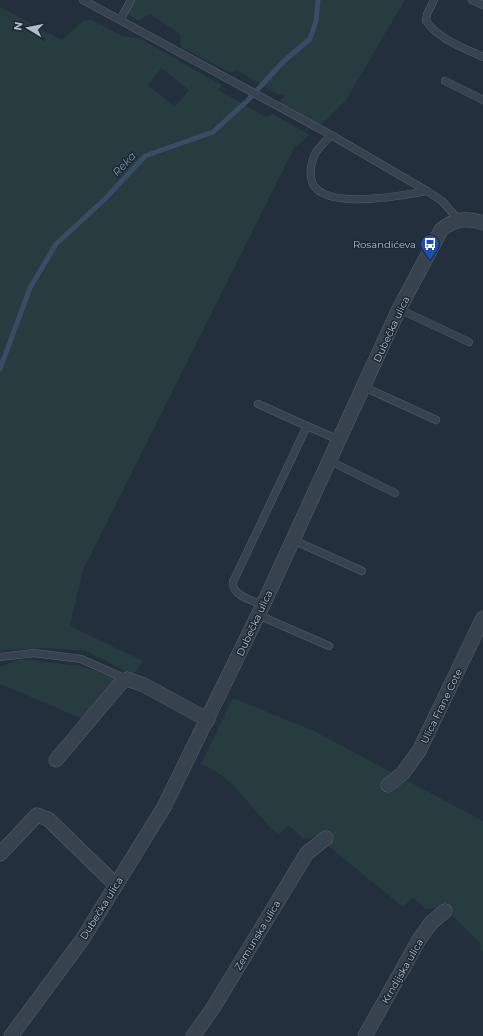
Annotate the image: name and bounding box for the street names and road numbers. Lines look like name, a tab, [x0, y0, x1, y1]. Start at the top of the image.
street label: Dubečka ulica	[370, 294, 412, 364]
street label: Dubečka ulica	[233, 588, 275, 658]
street label: Ulica Frane Cote	[418, 667, 465, 746]
street label: Dubečka ulica	[77, 875, 126, 942]
street label: Zemunska ulica	[231, 898, 283, 973]
street label: Krndijska ulica	[379, 936, 426, 1006]

